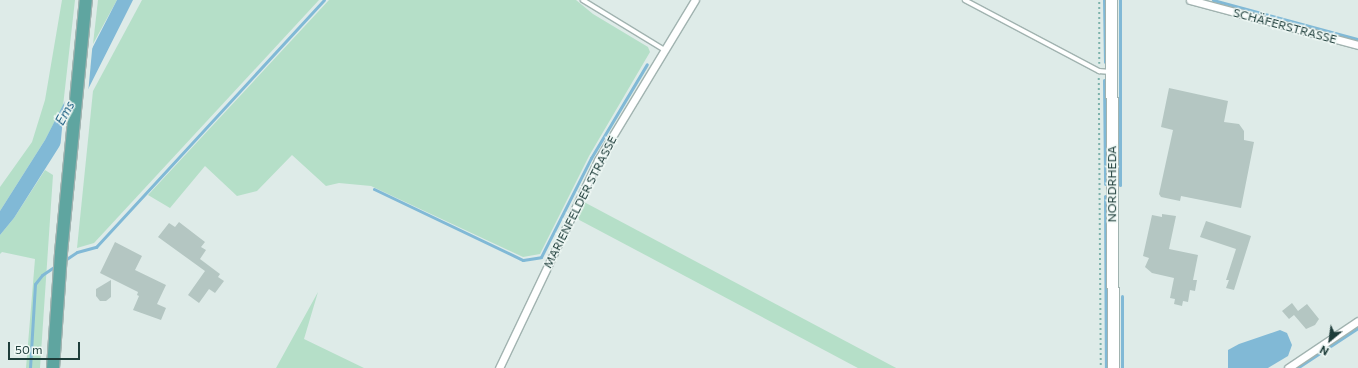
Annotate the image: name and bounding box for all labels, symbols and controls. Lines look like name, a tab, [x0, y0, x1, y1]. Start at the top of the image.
street label: SCHÄFERSTRASSE	[1232, 5, 1338, 47]
water label: Ems	[52, 98, 78, 128]
street label: MARIENFELDER STRASSE	[540, 133, 620, 271]
street label: NORDRHEDA	[1105, 146, 1119, 222]
north arrow	[1310, 320, 1350, 360]
scale bar	[10, 334, 82, 360]
text: 50 m	[15, 342, 43, 356]
text: N	[1317, 343, 1331, 359]

